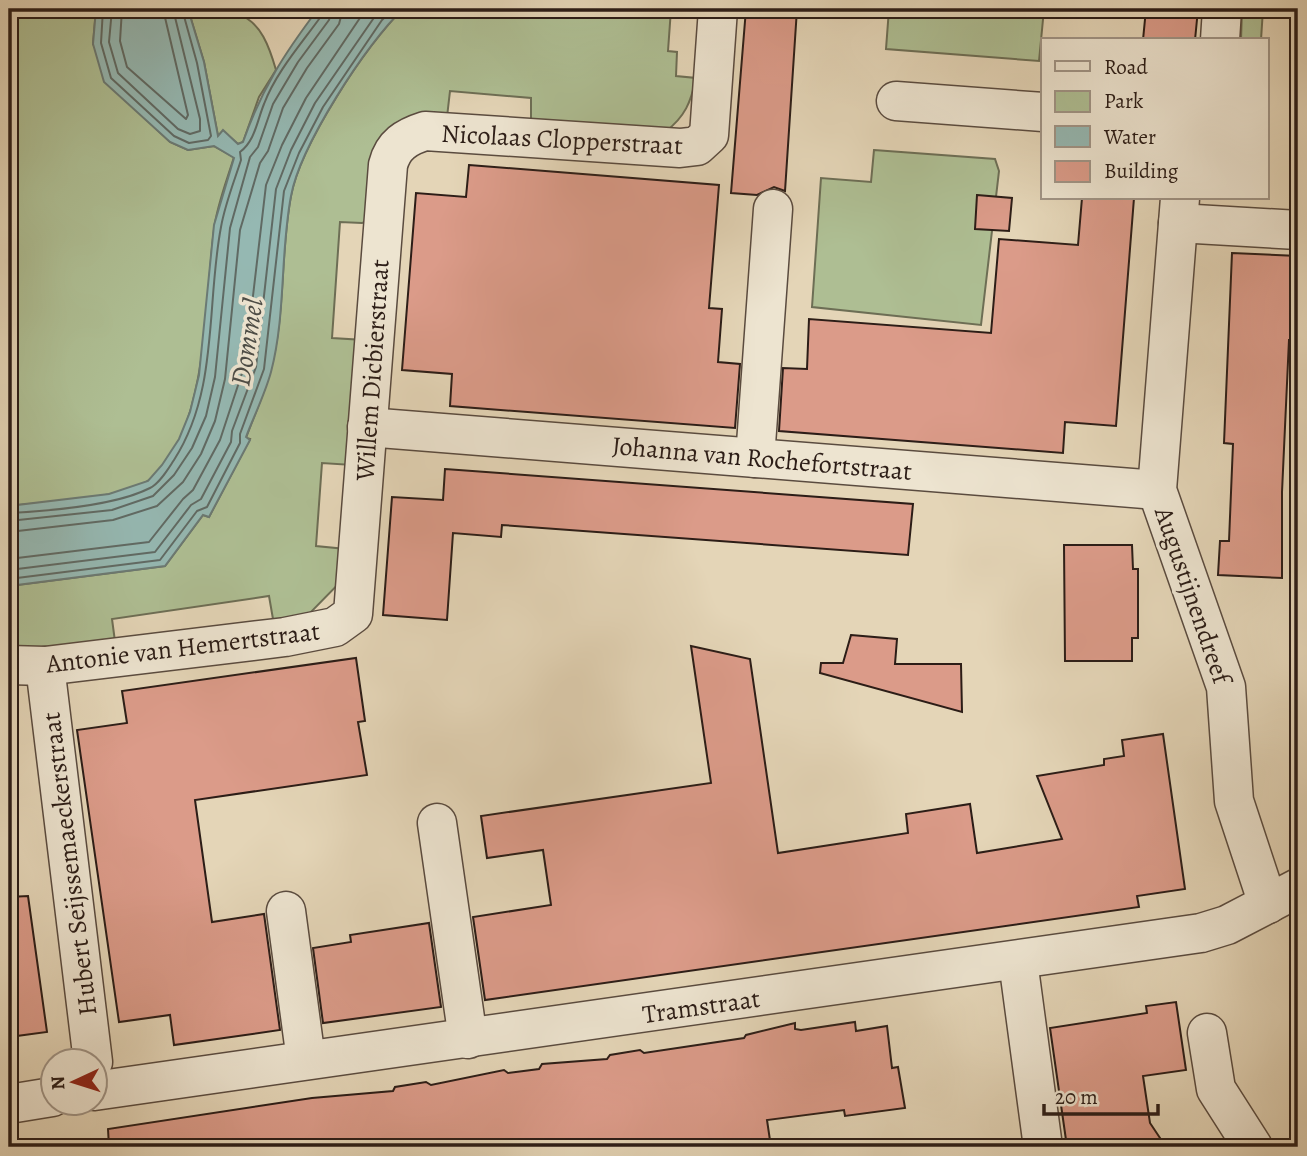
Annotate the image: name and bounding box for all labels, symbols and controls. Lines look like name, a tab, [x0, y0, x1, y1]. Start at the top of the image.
legend	[1041, 38, 1268, 200]
text: Road	[1104, 53, 1148, 81]
text: Park	[1104, 87, 1144, 115]
street label: Nicolaas Clopperstraat	[440, 116, 684, 163]
text: Water	[1103, 123, 1156, 151]
text: Building	[1104, 157, 1179, 185]
street label: Willem Dicbierstraat	[347, 258, 398, 483]
water label: Dommel	[221, 295, 273, 389]
street label: Johanna van Rochefortstraat	[611, 428, 914, 489]
street label: Augustijnendreef	[1146, 501, 1240, 691]
street label: Antonie van Hemertstraat	[43, 613, 322, 682]
street label: Hubert Seijssemaeckerstraat	[33, 710, 105, 1018]
street label: Tramstraat	[640, 981, 763, 1032]
north arrow	[38, 1048, 108, 1118]
scale bar	[1044, 1072, 1158, 1116]
text: N	[45, 1075, 71, 1091]
text: 20 m	[1055, 1083, 1098, 1111]

